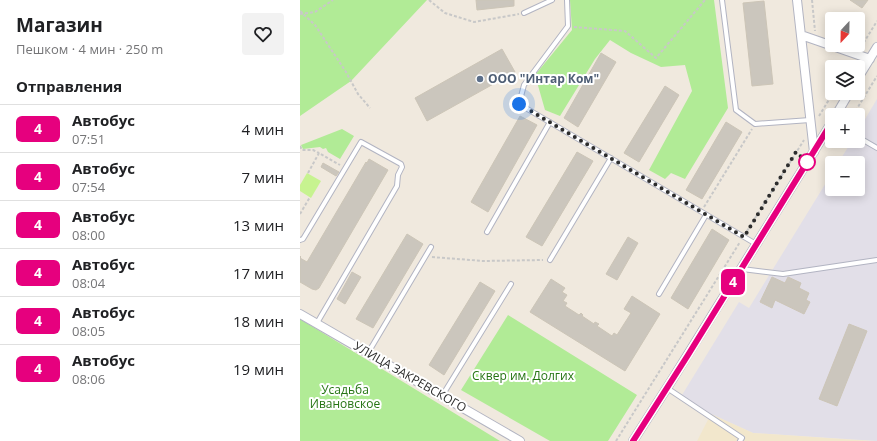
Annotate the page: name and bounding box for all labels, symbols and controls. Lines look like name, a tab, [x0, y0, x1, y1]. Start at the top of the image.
text: Магазин	[16, 12, 103, 38]
north arrow	[825, 12, 865, 52]
map controls	[825, 12, 865, 196]
button: heart	[242, 13, 284, 55]
text: Пешком · 4 мин · 250 m	[16, 40, 163, 58]
button: layers	[825, 60, 865, 100]
place label: ООО "Интар Ком"	[488, 70, 599, 87]
marker: ООО "Интар Ком"	[475, 74, 485, 84]
text: Отправления	[16, 76, 122, 96]
your location	[509, 94, 529, 114]
button: +	[825, 108, 865, 148]
text: Автобус	[72, 110, 135, 130]
text: 4	[34, 119, 42, 138]
text: 4 мин	[241, 119, 284, 139]
text: 07:51	[72, 130, 105, 148]
unlabelled marker	[798, 153, 816, 171]
button: −	[825, 156, 865, 196]
text: Автобус	[72, 158, 135, 178]
text: 4	[34, 167, 42, 186]
text: 7 мин	[241, 167, 284, 187]
text: 07:54	[72, 178, 105, 196]
text: Автобус	[72, 206, 135, 226]
text: 4	[34, 215, 42, 234]
text: 13 мин	[233, 215, 284, 235]
text: 08:00	[72, 226, 105, 244]
text: Автобус	[72, 254, 135, 274]
text: 4	[34, 263, 42, 282]
text: 17 мин	[233, 263, 284, 283]
line badge: 4	[720, 269, 746, 295]
text: 4	[729, 272, 737, 291]
text: 08:04	[72, 274, 105, 292]
text: Автобус	[72, 302, 135, 322]
text: 4	[34, 311, 42, 330]
text: 18 мин	[233, 311, 284, 331]
text: 08:05	[72, 322, 105, 340]
street label: УЛИЦА ЗАКРЕВСКОГО	[351, 337, 470, 416]
text: Автобус	[72, 350, 135, 370]
text: 4	[34, 359, 42, 378]
text: 19 мин	[233, 359, 284, 379]
park label: Сквер им. Долгих	[472, 367, 575, 384]
text: 08:06	[72, 370, 105, 388]
park label: Усадьба Ивановское	[310, 381, 380, 412]

